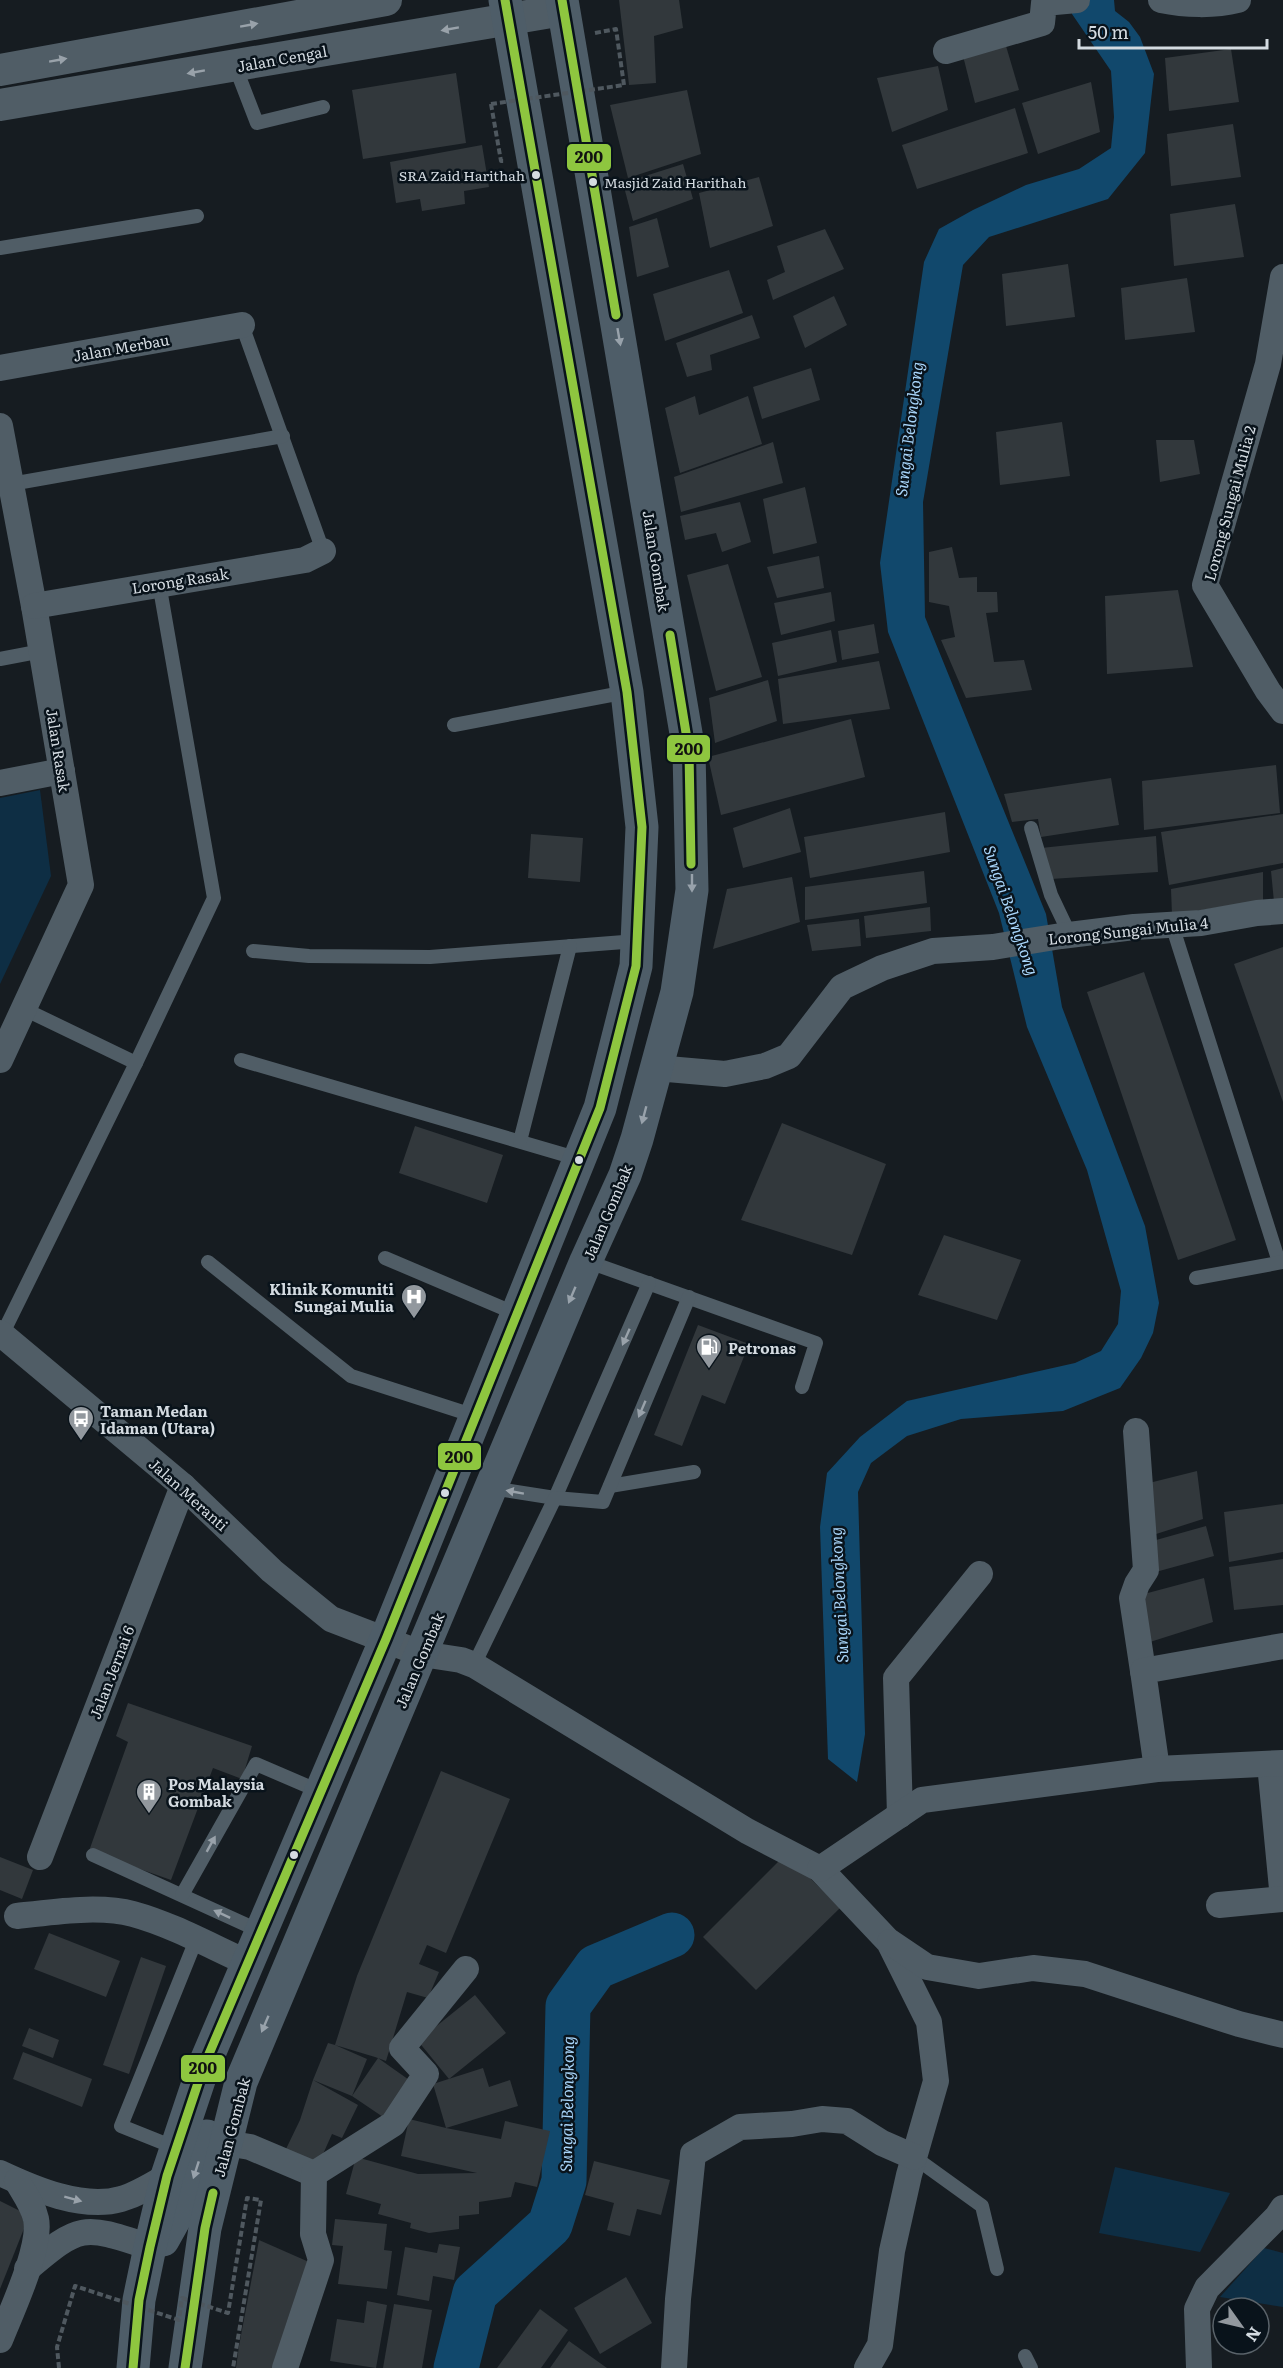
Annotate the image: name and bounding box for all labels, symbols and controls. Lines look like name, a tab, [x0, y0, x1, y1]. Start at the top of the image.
scale bar	[1079, 12, 1266, 50]
text: 50 m	[1088, 18, 1129, 45]
one-way arrow	[240, 20, 259, 29]
one-way arrow	[441, 25, 460, 34]
street label: Jalan Cengal	[235, 39, 329, 77]
one-way arrow	[48, 55, 67, 64]
one-way arrow	[186, 68, 205, 77]
line badge: 200	[566, 143, 612, 172]
text: 200	[575, 144, 603, 168]
place label: SRA Zaid Harithah	[399, 165, 525, 185]
marker: SRA Zaid Harithah	[530, 169, 542, 181]
place label: Masjid Zaid Harithah	[604, 172, 746, 192]
marker: Masjid Zaid Harithah	[587, 176, 599, 188]
street label: Jalan Merbau	[71, 327, 171, 367]
one-way arrow	[615, 328, 624, 347]
water label: Sungai Belongkong	[888, 360, 928, 498]
street label: Lorong Sungai Mulia 2	[1197, 422, 1261, 583]
street label: Jalan Gombak	[638, 509, 676, 614]
street label: Lorong Rasak	[130, 561, 231, 599]
street label: Jalan Rasak	[41, 707, 77, 794]
line badge: 200	[666, 734, 711, 763]
text: 200	[675, 736, 703, 760]
water label: Sungai Belongkong	[979, 842, 1045, 978]
one-way arrow	[687, 874, 696, 893]
street label: Lorong Sungai Mulia 4	[1047, 910, 1209, 950]
one-way arrow	[639, 1106, 648, 1124]
unlabelled marker	[573, 1154, 585, 1166]
street label: Jalan Gombak	[576, 1160, 638, 1263]
place label: Klinik Komuniti Sungai Mulia	[269, 1277, 395, 1317]
hospital icon: Klinik Komuniti Sungai Mulia	[399, 1282, 429, 1320]
one-way arrow	[567, 1287, 577, 1305]
one-way arrow	[621, 1328, 631, 1346]
fuel station icon: Petronas	[694, 1332, 724, 1370]
place label: Petronas	[728, 1336, 796, 1359]
place label: Taman Medan Idaman (Utara)	[100, 1399, 215, 1439]
one-way arrow	[637, 1401, 647, 1419]
bus stop icon: Taman Medan Idaman (Utara)	[66, 1404, 96, 1442]
line badge: 200	[437, 1442, 482, 1471]
text: 200	[445, 1444, 473, 1468]
street label: Jalan Meranti	[144, 1452, 234, 1536]
unlabelled marker	[439, 1487, 451, 1499]
one-way arrow	[506, 1487, 525, 1496]
water label: Sungai Belongkong	[822, 1526, 854, 1664]
street label: Jalan Gombak	[388, 1608, 450, 1711]
street label: Jalan Jernai 6	[83, 1622, 139, 1722]
place label: Pos Malaysia Gombak	[168, 1772, 265, 1812]
building icon: Pos Malaysia Gombak	[134, 1777, 164, 1815]
one-way arrow	[205, 1836, 216, 1852]
unlabelled marker	[288, 1849, 300, 1861]
one-way arrow	[213, 1909, 230, 1918]
one-way arrow	[260, 2015, 269, 2033]
water label: Sungai Belongkong	[553, 2036, 579, 2172]
line badge: 200	[180, 2054, 226, 2083]
text: 200	[189, 2055, 217, 2079]
street label: Jalan Gombak	[207, 2074, 256, 2179]
one-way arrow	[191, 2161, 200, 2179]
one-way arrow	[64, 2195, 82, 2204]
north arrow	[1211, 2296, 1271, 2356]
text: N	[1241, 2323, 1268, 2347]

